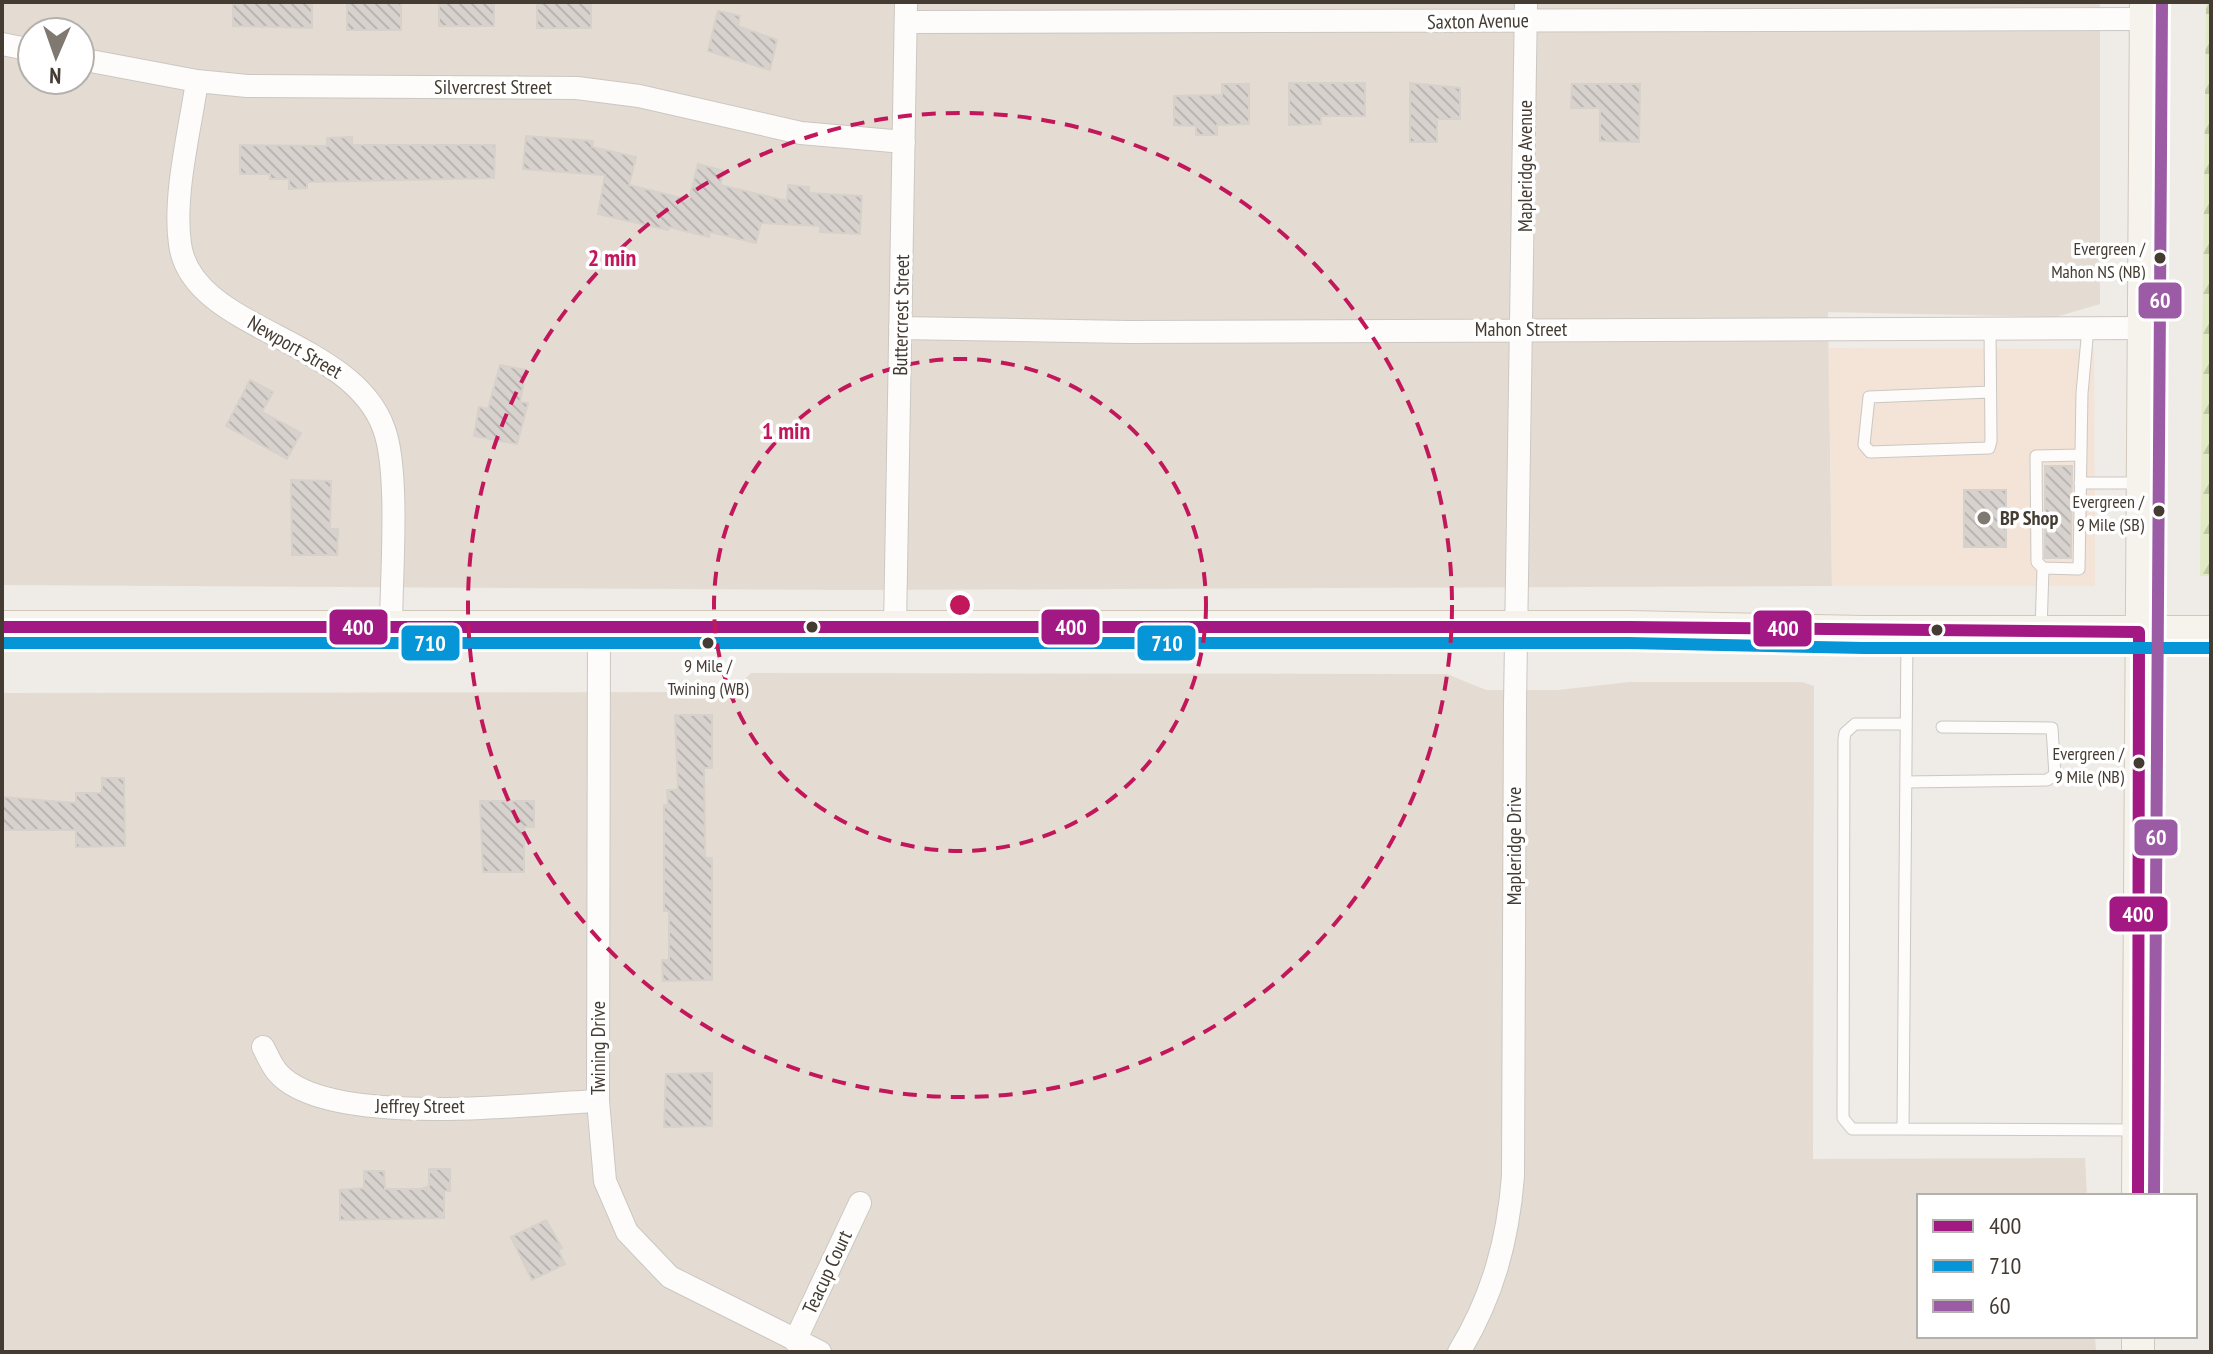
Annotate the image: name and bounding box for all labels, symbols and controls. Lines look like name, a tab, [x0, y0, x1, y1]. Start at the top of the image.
street label: Saxton Avenue	[1427, 7, 1529, 35]
north arrow	[16, 16, 96, 96]
text: N	[49, 62, 62, 90]
street label: Silvercrest Street	[434, 74, 552, 100]
street label: Mapleridge Avenue	[1512, 100, 1538, 232]
place label: Evergreen / Mahon NS (NB)	[2051, 237, 2146, 283]
text: 2 min	[588, 242, 636, 273]
marker: Evergreen / Mahon NS (NB)	[2152, 250, 2168, 266]
street label: Buttercrest Street	[887, 254, 915, 376]
line badge: 60	[2137, 281, 2183, 320]
text: 60	[2149, 286, 2171, 314]
street label: Newport Street	[243, 309, 347, 385]
street label: Mahon Street	[1475, 316, 1568, 342]
text: 1 min	[762, 415, 810, 446]
place label: Evergreen / 9 Mile (SB)	[2072, 490, 2145, 536]
marker: Evergreen / 9 Mile (SB)	[2151, 503, 2167, 519]
place label: BP Shop	[2000, 505, 2058, 531]
marker: BP Shop	[1975, 509, 1993, 527]
centre of rings	[946, 591, 974, 619]
line badge: 400	[328, 608, 389, 646]
line badge: 400	[1040, 608, 1101, 646]
line badge: 400	[1752, 609, 1813, 648]
text: 400	[342, 613, 374, 641]
text: 400	[1055, 613, 1087, 641]
text: 400	[1767, 614, 1799, 642]
unlabelled marker	[804, 619, 820, 635]
unlabelled marker	[1929, 622, 1945, 638]
line badge: 710	[400, 624, 461, 662]
line badge: 710	[1136, 624, 1197, 662]
text: 710	[414, 629, 446, 657]
text: 710	[1151, 629, 1183, 657]
marker: 9 Mile / Twining (WB)	[700, 635, 716, 651]
place label: 9 Mile / Twining (WB)	[668, 654, 749, 700]
place label: Evergreen / 9 Mile (NB)	[2052, 742, 2125, 788]
marker: Evergreen / 9 Mile (NB)	[2131, 755, 2147, 771]
street label: Mapleridge Drive	[1501, 787, 1527, 905]
line badge: 60	[2133, 818, 2179, 857]
text: 60	[2145, 823, 2167, 851]
line badge: 400	[2108, 895, 2169, 933]
text: 400	[2122, 900, 2154, 928]
street label: Twining Drive	[585, 1001, 611, 1095]
street label: Jeffrey Street	[374, 1093, 465, 1119]
legend	[1917, 1194, 2197, 1338]
text: 400	[1989, 1210, 2021, 1241]
street label: Teacup Court	[796, 1226, 858, 1318]
text: 710	[1989, 1250, 2021, 1281]
text: 60	[1989, 1290, 2011, 1321]

